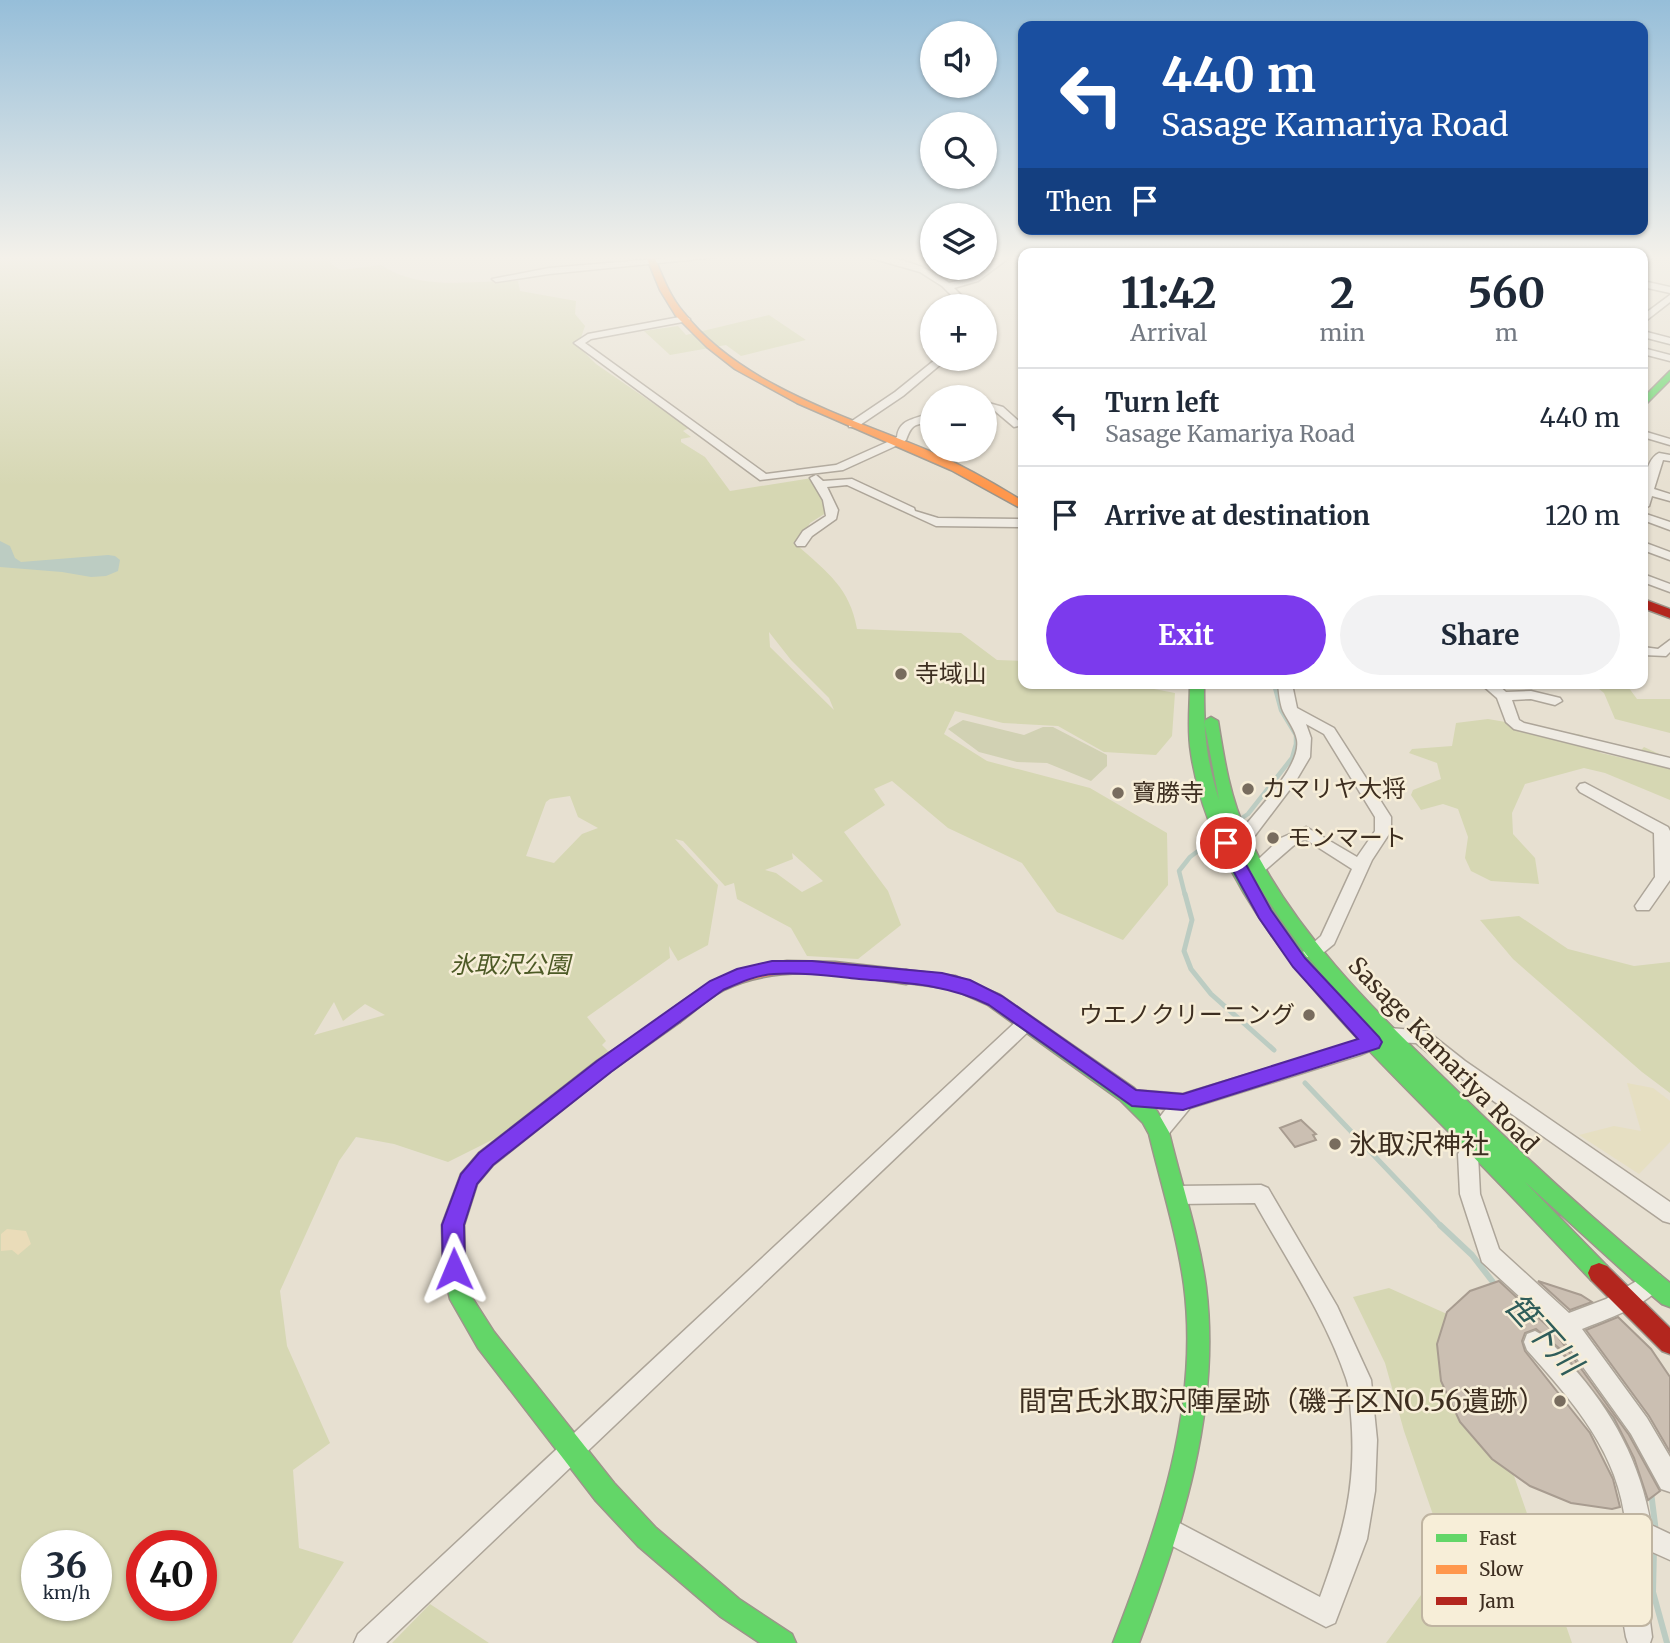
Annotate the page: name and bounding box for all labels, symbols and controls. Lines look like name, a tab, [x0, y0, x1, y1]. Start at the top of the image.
map controls	[920, 21, 997, 462]
button: sound	[920, 21, 997, 98]
text: 440 m	[1161, 44, 1316, 105]
icon: left	[1046, 49, 1137, 140]
text: Sasage Kamariya Road	[1161, 105, 1509, 145]
button: search	[920, 112, 997, 189]
icon: arrive	[1126, 182, 1164, 220]
text: Then	[1046, 185, 1112, 218]
button: layers	[920, 203, 997, 280]
text: 11:42	[1121, 267, 1217, 319]
text: 2	[1330, 267, 1355, 319]
text: 560	[1468, 267, 1545, 319]
button: +	[920, 294, 997, 371]
text: Arrival	[1130, 318, 1207, 347]
text: min	[1319, 318, 1365, 347]
text: m	[1495, 318, 1518, 347]
button: −	[920, 385, 997, 462]
text: Turn left	[1105, 386, 1219, 419]
icon: left	[1046, 398, 1084, 436]
text: 440 m	[1540, 401, 1620, 434]
text: Sasage Kamariya Road	[1105, 419, 1355, 448]
icon: arrive	[1046, 496, 1084, 534]
text: Arrive at destination	[1105, 499, 1370, 532]
text: 120 m	[1545, 499, 1620, 532]
button: Exit	[1046, 595, 1326, 675]
button: Share	[1340, 595, 1620, 675]
place label: 寺域山	[915, 658, 987, 689]
marker: 寺域山	[893, 666, 909, 682]
place label: カマリヤ大将	[1262, 773, 1406, 804]
place label: 寶勝寺	[1132, 777, 1204, 808]
marker: カマリヤ大将	[1240, 781, 1256, 797]
marker: 寶勝寺	[1110, 785, 1126, 801]
pin	[1196, 813, 1256, 873]
place label: モンマート	[1287, 822, 1407, 853]
icon: arrive	[1207, 824, 1245, 862]
marker: モンマート	[1265, 830, 1281, 846]
park label: 氷取沢公園	[450, 949, 573, 980]
street label: Sasage Kamariya Road	[1342, 950, 1545, 1159]
place label: ウエノクリーニング	[1079, 999, 1295, 1030]
marker: ウエノクリーニング	[1301, 1007, 1317, 1023]
place label: 氷取沢神社	[1349, 1126, 1489, 1162]
marker: 氷取沢神社	[1327, 1136, 1343, 1152]
position arrow	[417, 1232, 491, 1306]
water label: 笹下川	[1496, 1285, 1592, 1385]
place label: 間宮氏氷取沢陣屋跡（磯子区NO.56遺跡）	[1018, 1383, 1546, 1419]
marker: 間宮氏氷取沢陣屋跡（磯子区NO.56遺跡）	[1552, 1393, 1568, 1409]
legend	[1422, 1514, 1652, 1626]
text: Fast	[1479, 1526, 1517, 1550]
speed limit sign: 40	[126, 1530, 217, 1621]
text: 36	[46, 1544, 87, 1588]
text: Slow	[1479, 1557, 1524, 1581]
text: km/h	[43, 1581, 90, 1604]
text: Jam	[1478, 1589, 1515, 1613]

